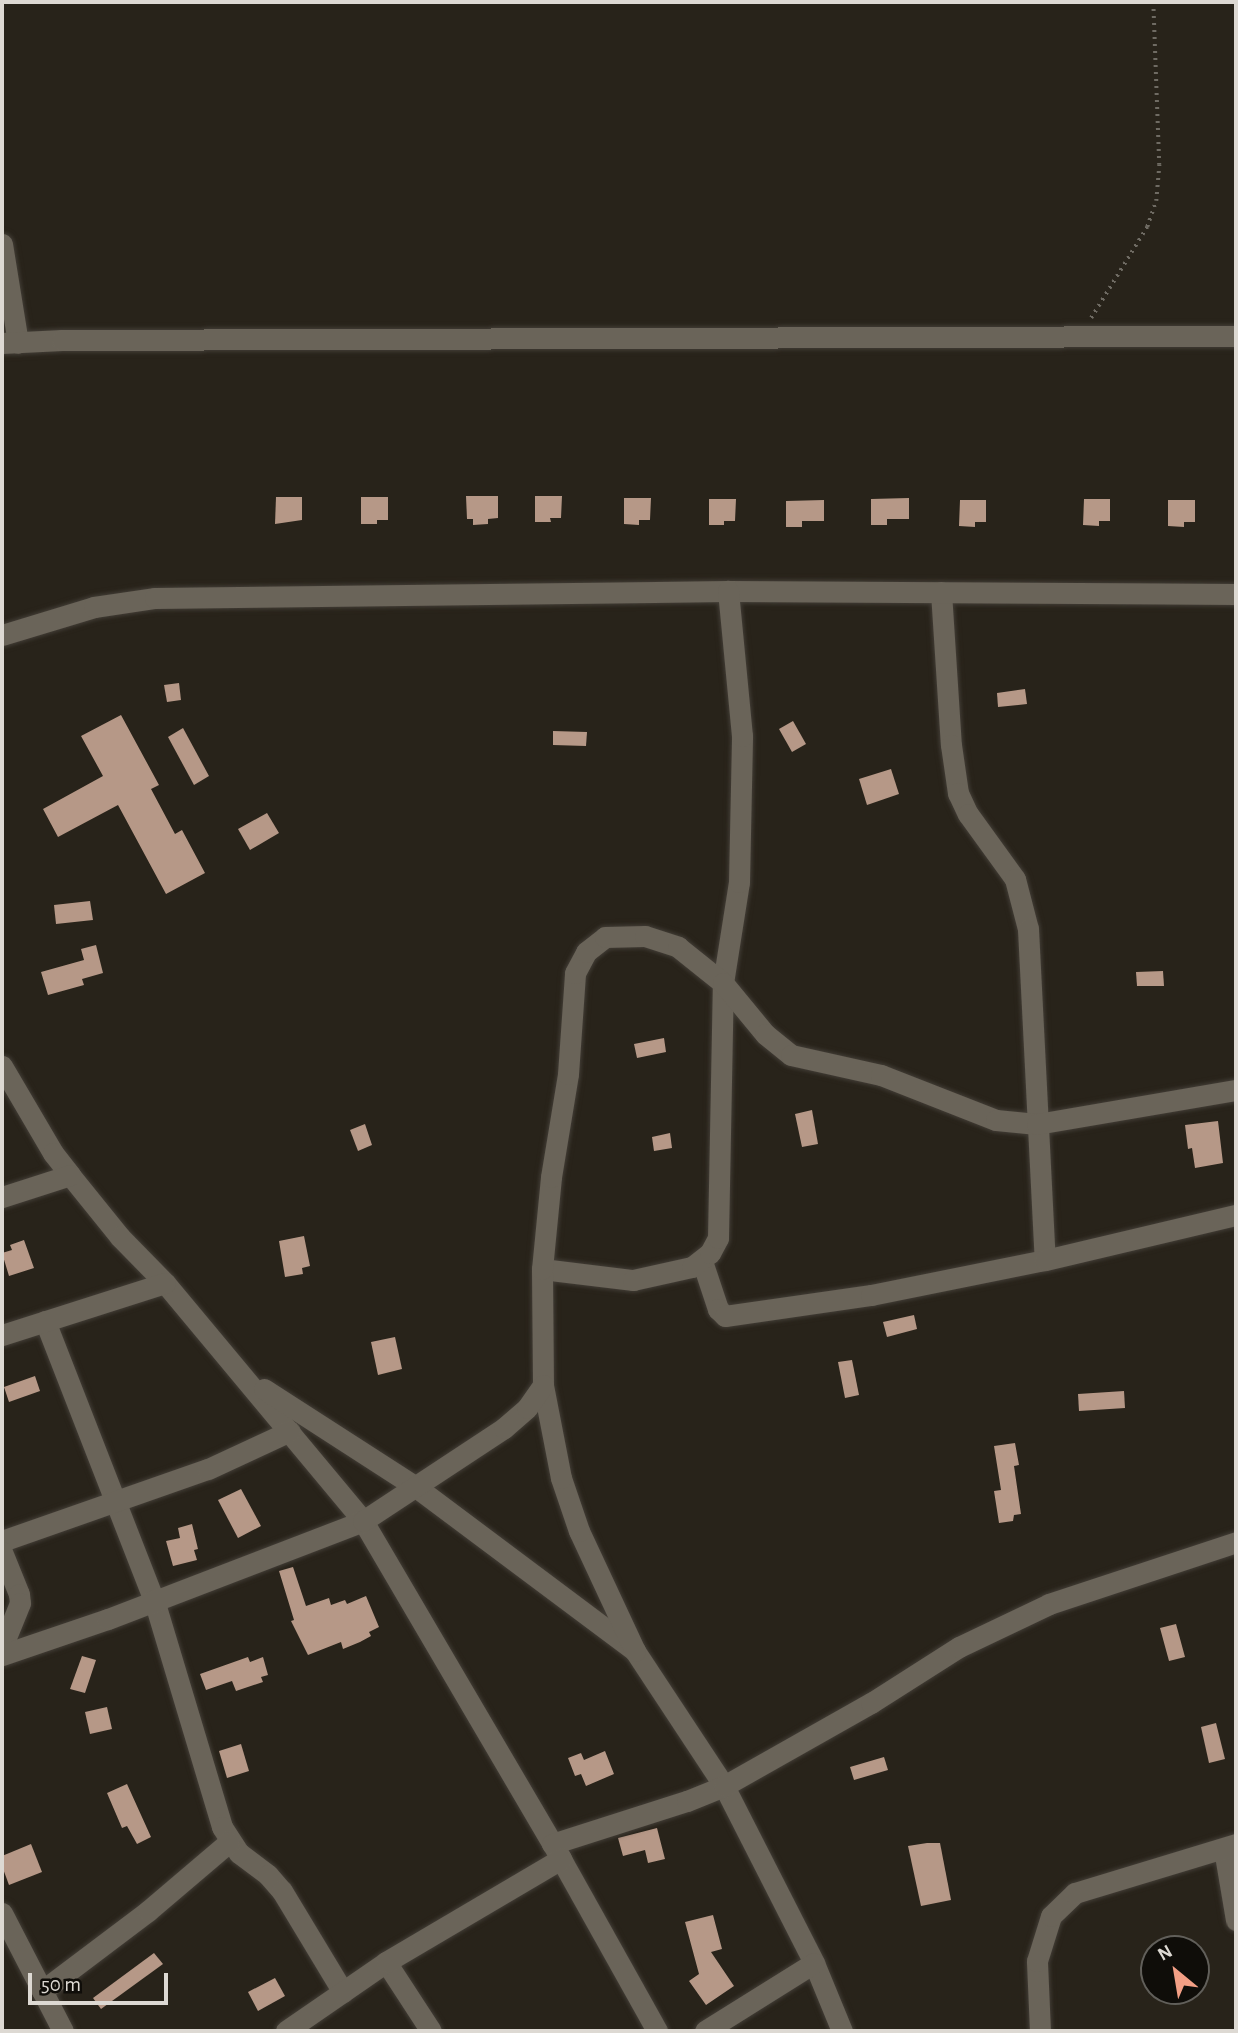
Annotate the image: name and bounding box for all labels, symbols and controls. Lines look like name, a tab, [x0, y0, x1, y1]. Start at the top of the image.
north arrow	[1140, 1935, 1210, 2005]
text: N	[1155, 1942, 1176, 1965]
scale bar	[32, 1960, 172, 2004]
text: 50 m	[41, 1974, 81, 1995]

